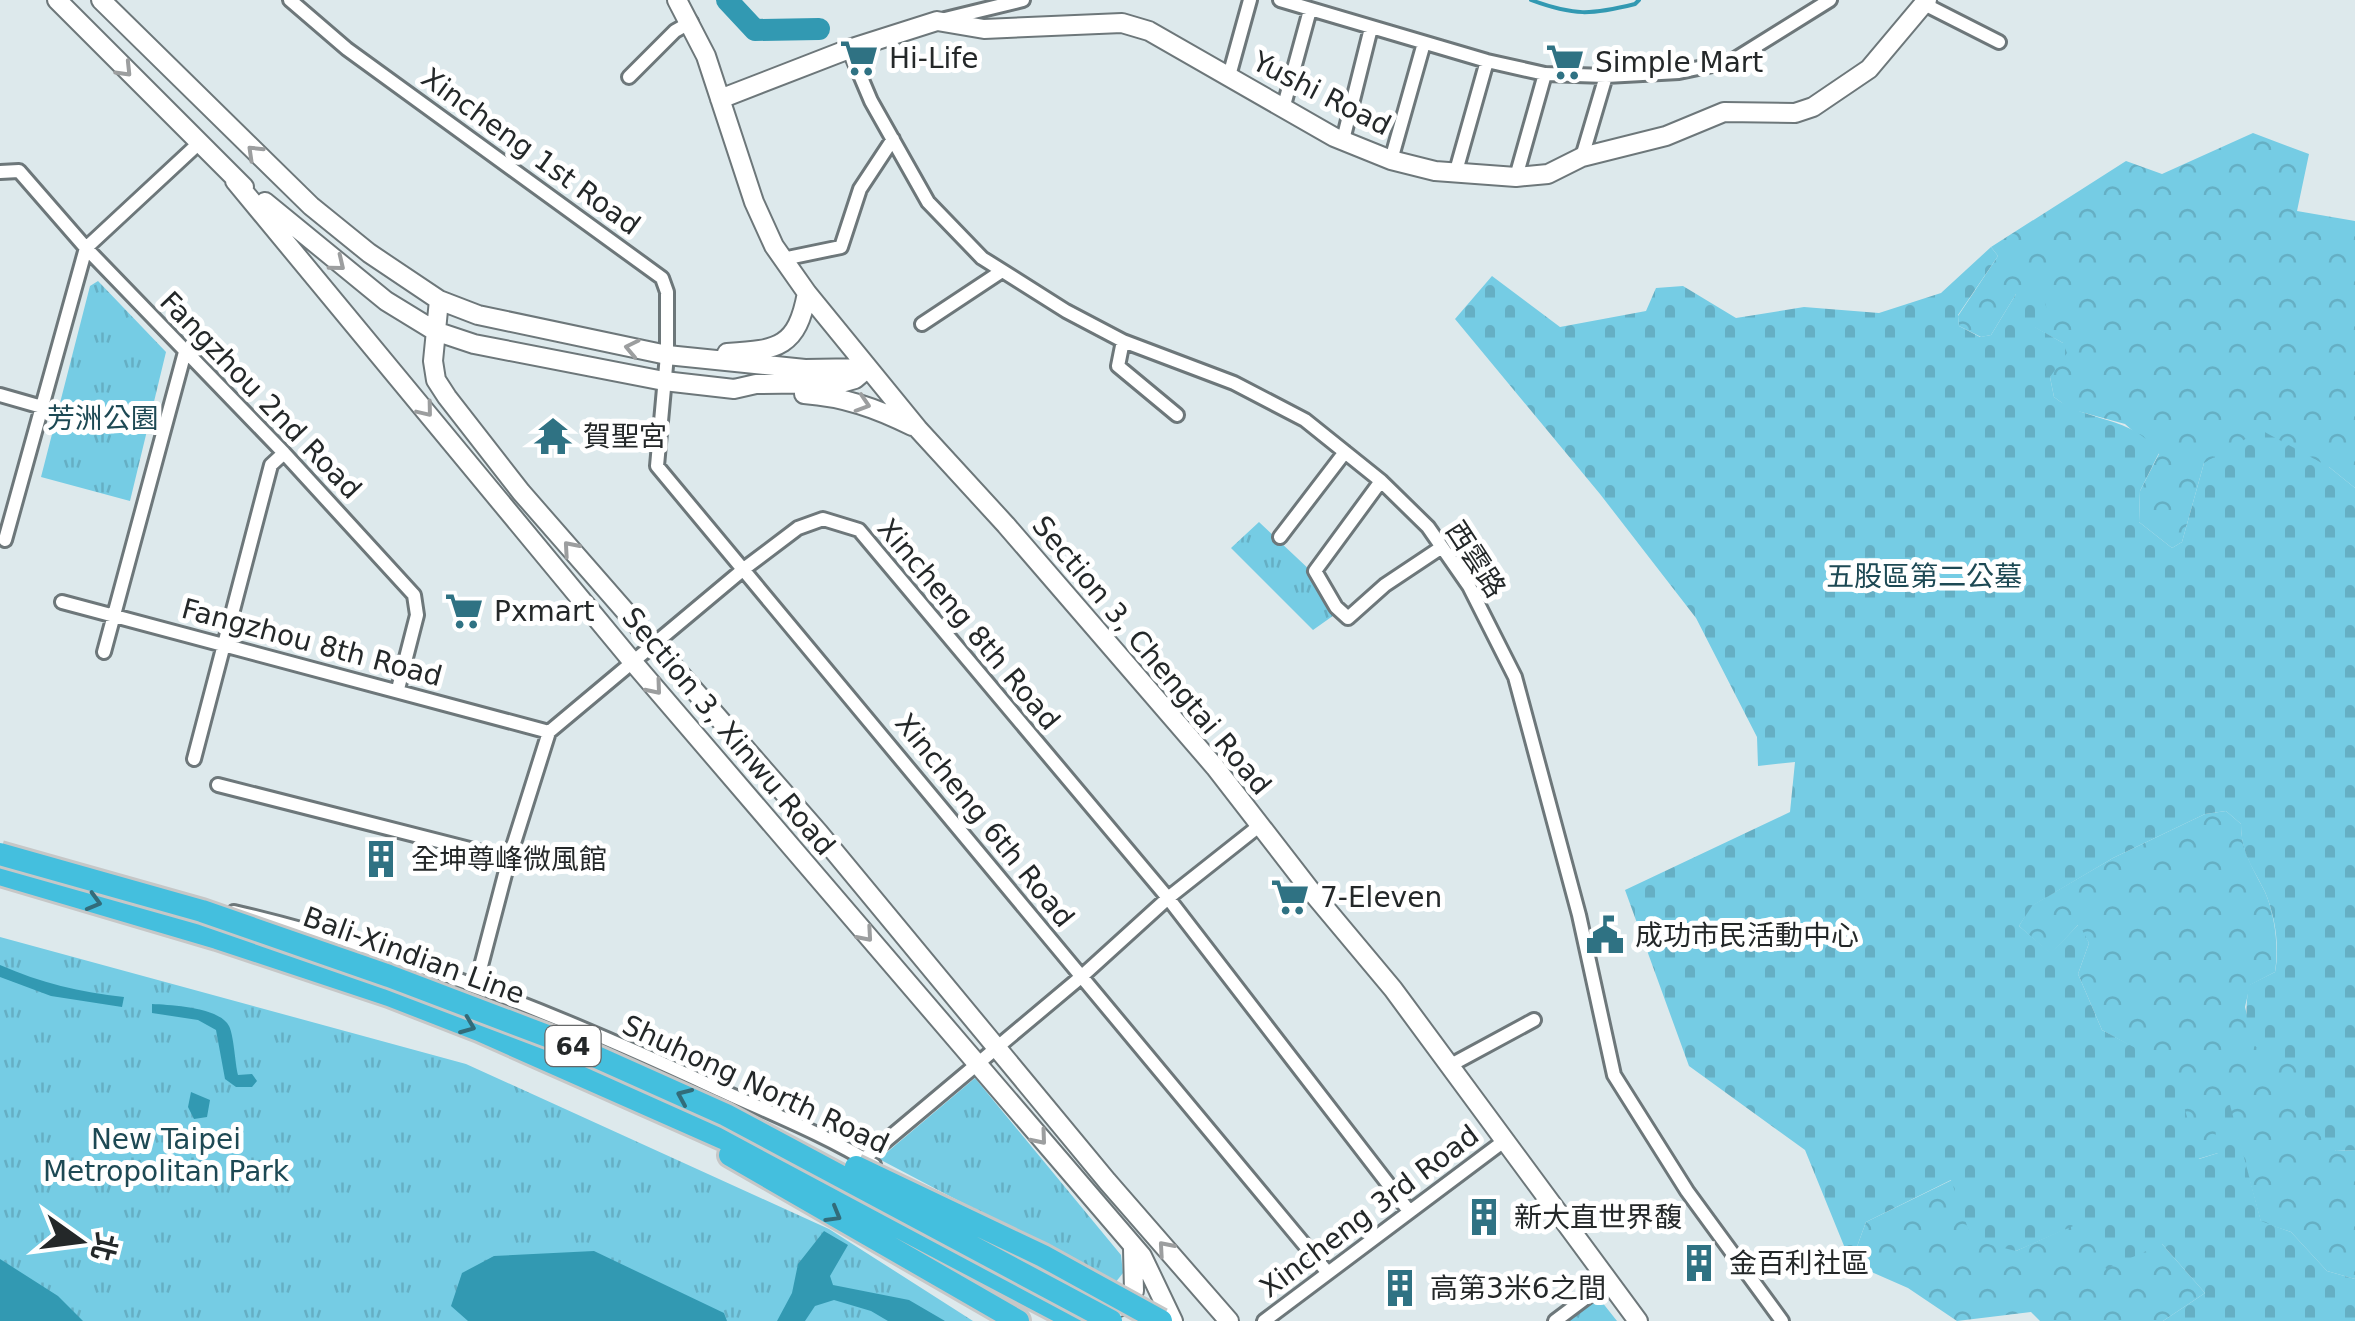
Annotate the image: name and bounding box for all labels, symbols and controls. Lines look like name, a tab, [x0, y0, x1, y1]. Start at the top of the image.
supermarket icon: Hi-Life	[838, 37, 880, 79]
supermarket icon: Simple Mart	[1544, 41, 1586, 83]
place label: Hi-Life	[889, 42, 978, 75]
street label: Yushi Road	[1246, 44, 1397, 142]
place label: Simple Mart	[1595, 46, 1763, 79]
one-way arrow	[113, 58, 131, 76]
street label: Xincheng 1st Road	[415, 61, 646, 242]
one-way arrow	[248, 146, 266, 164]
one-way arrow	[327, 252, 345, 270]
street label: Fangzhou 2nd Road	[153, 285, 368, 506]
one-way arrow	[624, 338, 641, 359]
one-way arrow	[853, 392, 870, 413]
one-way arrow	[414, 398, 432, 416]
park label: 芳洲公園	[47, 402, 159, 435]
temple icon: 賀聖宮	[532, 415, 574, 457]
place label: 賀聖宮	[583, 420, 667, 453]
street label: Section 3, Chengtai Road	[1025, 509, 1278, 801]
street label: Xincheng 8th Road	[871, 512, 1066, 737]
street label: 西雲路	[1439, 515, 1512, 603]
one-way arrow	[564, 541, 582, 559]
park label: 五股區第二公墓	[1826, 560, 2022, 593]
supermarket icon: Pxmart	[443, 590, 485, 632]
street label: Fangzhou 8th Road	[178, 592, 446, 693]
place label: Pxmart	[494, 595, 594, 628]
street label: Section 3, Xinwu Road	[615, 601, 842, 862]
one-way arrow	[643, 676, 661, 694]
street label: Xincheng 6th Road	[888, 707, 1081, 934]
building icon: 全坤尊峰微風館	[360, 838, 402, 880]
place label: 全坤尊峰微風館	[411, 843, 607, 876]
supermarket icon: 7-Eleven	[1269, 876, 1311, 918]
place label: 7-Eleven	[1320, 881, 1442, 914]
one-way arrow	[84, 890, 101, 911]
street label: Bali-Xindian Line	[299, 900, 529, 1011]
public building icon: 成功市民活動中心	[1584, 914, 1626, 956]
place label: 成功市民活動中心	[1635, 919, 1859, 952]
one-way arrow	[854, 924, 872, 942]
street label: Shuhong North Road	[617, 1008, 894, 1161]
one-way arrow	[459, 1014, 476, 1034]
road number: 64	[546, 1026, 600, 1066]
one-way arrow	[676, 1088, 694, 1108]
street label: Xincheng 3rd Road	[1253, 1118, 1485, 1304]
park label: New Taipei Metropolitan Park	[43, 1123, 290, 1188]
one-way arrow	[1028, 1126, 1046, 1144]
north arrow	[30, 1191, 130, 1291]
building icon: 新大直世界馥	[1463, 1196, 1505, 1238]
place label: 新大直世界馥	[1514, 1201, 1682, 1234]
one-way arrow	[823, 1203, 841, 1223]
text: 北	[84, 1229, 123, 1265]
one-way arrow	[1159, 1241, 1177, 1259]
building icon: 金百利社區	[1678, 1242, 1720, 1284]
place label: 金百利社區	[1729, 1247, 1869, 1280]
building icon: 高第3米6之間	[1379, 1267, 1421, 1309]
place label: 高第3米6之間	[1430, 1272, 1606, 1305]

